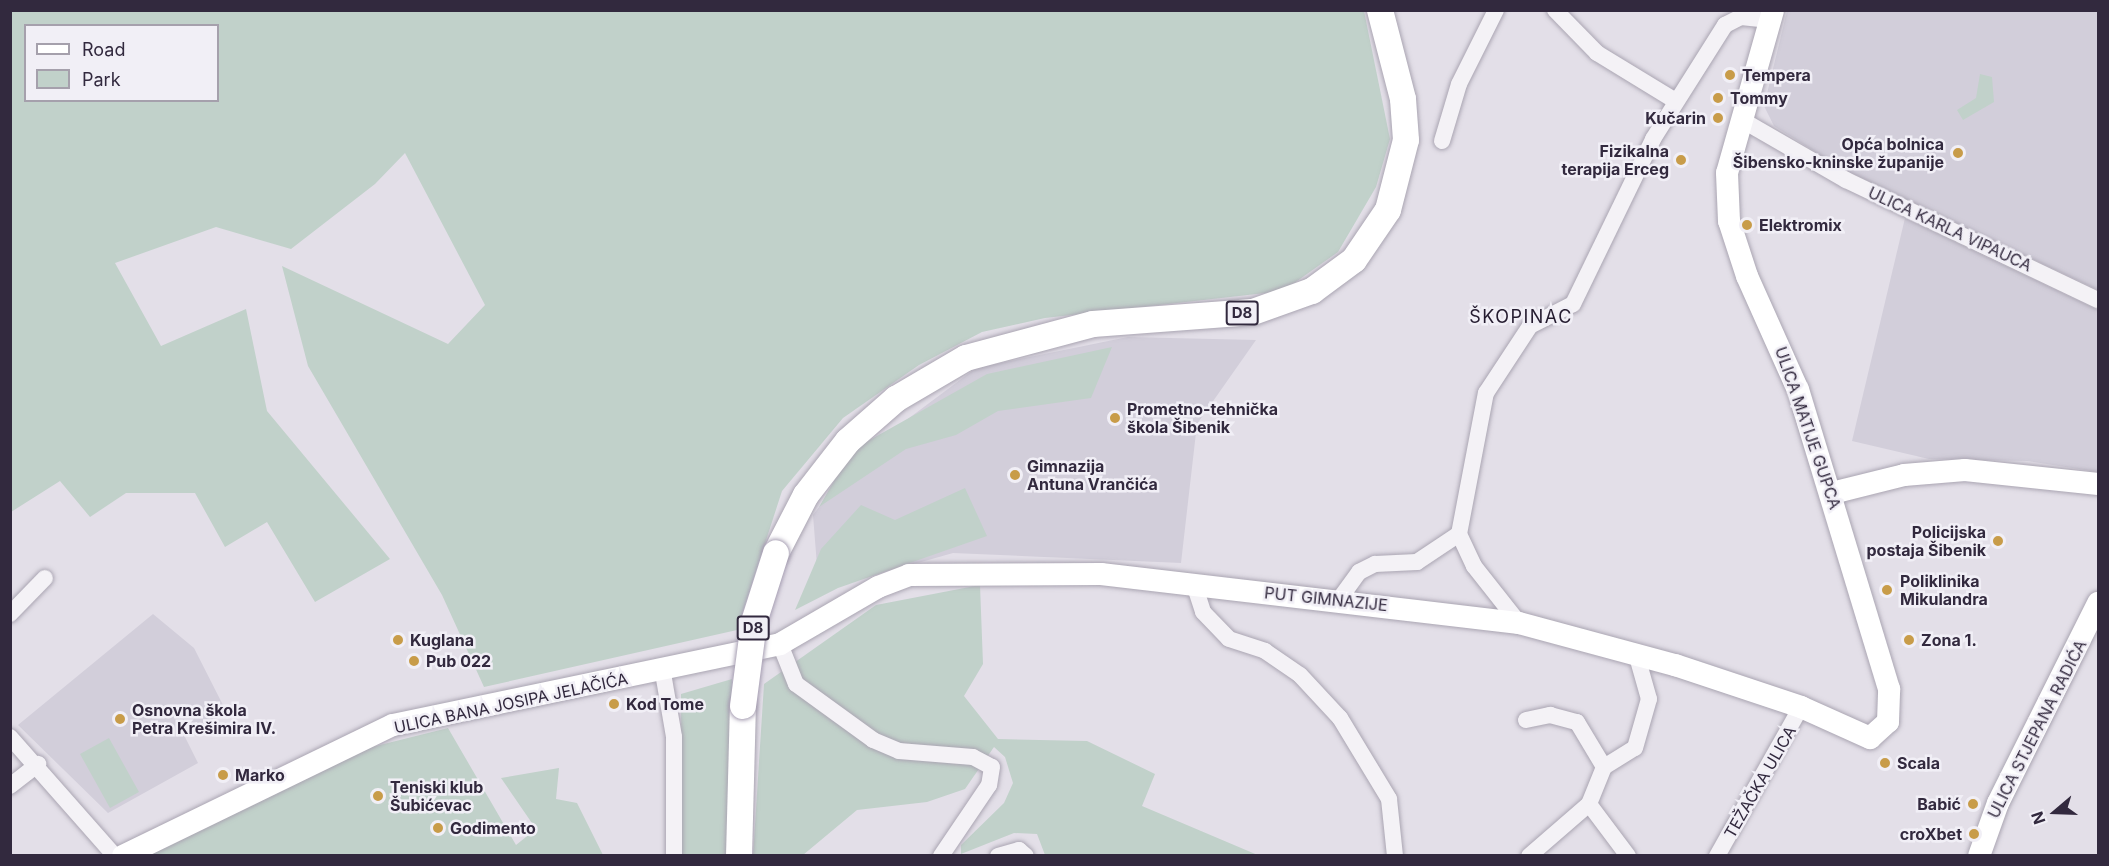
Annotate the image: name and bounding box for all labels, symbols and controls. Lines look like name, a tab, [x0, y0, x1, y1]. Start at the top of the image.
legend	[24, 24, 219, 102]
text: Road	[82, 39, 125, 60]
place label: Tempera	[1742, 65, 1811, 85]
marker: Tempera	[1723, 68, 1737, 82]
text: Park	[82, 69, 121, 90]
place label: Tommy	[1730, 88, 1788, 108]
marker: Tommy	[1711, 91, 1725, 105]
place label: Kučarin	[1645, 108, 1706, 128]
marker: Kučarin	[1711, 111, 1725, 125]
place label: Opća bolnica Šibensko-kninske županije	[1733, 134, 1944, 172]
place label: Fizikalna terapija Erceg	[1561, 141, 1669, 179]
marker: Opća bolnica Šibensko-kninske županije	[1949, 144, 1967, 162]
marker: Fizikalna terapija Erceg	[1674, 153, 1688, 167]
street label: ULICA KARLA VIPAUCA	[1865, 183, 2035, 275]
place label: Elektromix	[1759, 215, 1842, 235]
marker: Elektromix	[1740, 218, 1754, 232]
road number: D8	[1226, 301, 1258, 325]
district label: ŠKOPINAC	[1469, 306, 1573, 328]
street label: ULICA MATIJE GUPCA	[1771, 344, 1845, 512]
place label: Prometno-tehnička škola Šibenik	[1127, 399, 1278, 437]
marker: Prometno-tehnička škola Šibenik	[1108, 411, 1122, 425]
place label: Gimnazija Antuna Vrančića	[1027, 456, 1158, 494]
marker: Gimnazija Antuna Vrančića	[1008, 468, 1022, 482]
place label: Policijska postaja Šibenik	[1866, 522, 1986, 560]
marker: Policijska postaja Šibenik	[1991, 534, 2005, 548]
place label: Poliklinika Mikulandra	[1900, 571, 1988, 609]
marker: Poliklinika Mikulandra	[1878, 581, 1896, 599]
street label: PUT GIMNAZIJE	[1263, 583, 1389, 615]
road number: D8	[736, 616, 770, 640]
place label: Kuglana	[410, 630, 474, 650]
place label: Zona 1.	[1921, 630, 1977, 650]
marker: Kuglana	[391, 633, 405, 647]
marker: Zona 1.	[1902, 633, 1916, 647]
street label: ULICA STJEPANA RADIĆA	[1984, 637, 2090, 821]
place label: Pub 022	[426, 651, 491, 671]
marker: Pub 022	[407, 654, 421, 668]
street label: ULICA BANA JOSIPA JELAČIĆA	[392, 669, 630, 737]
place label: Kod Tome	[626, 694, 704, 714]
marker: Kod Tome	[607, 697, 621, 711]
place label: Osnovna škola Petra Krešimira IV.	[132, 700, 276, 738]
marker: Osnovna škola Petra Krešimira IV.	[113, 712, 127, 726]
street label: TEŽAČKA ULICA	[1720, 723, 1800, 841]
place label: Scala	[1897, 753, 1940, 773]
marker: Scala	[1878, 756, 1892, 770]
place label: Marko	[235, 765, 285, 785]
marker: Marko	[216, 768, 230, 782]
place label: Teniski klub Šubićevac	[390, 777, 483, 815]
north arrow	[2025, 782, 2085, 842]
marker: Teniski klub Šubićevac	[371, 789, 385, 803]
place label: Babić	[1917, 794, 1961, 814]
marker: Babić	[1966, 797, 1980, 811]
place label: Godimento	[450, 818, 536, 838]
marker: Godimento	[431, 821, 445, 835]
place label: croXbet	[1900, 824, 1962, 844]
marker: croXbet	[1967, 827, 1981, 841]

